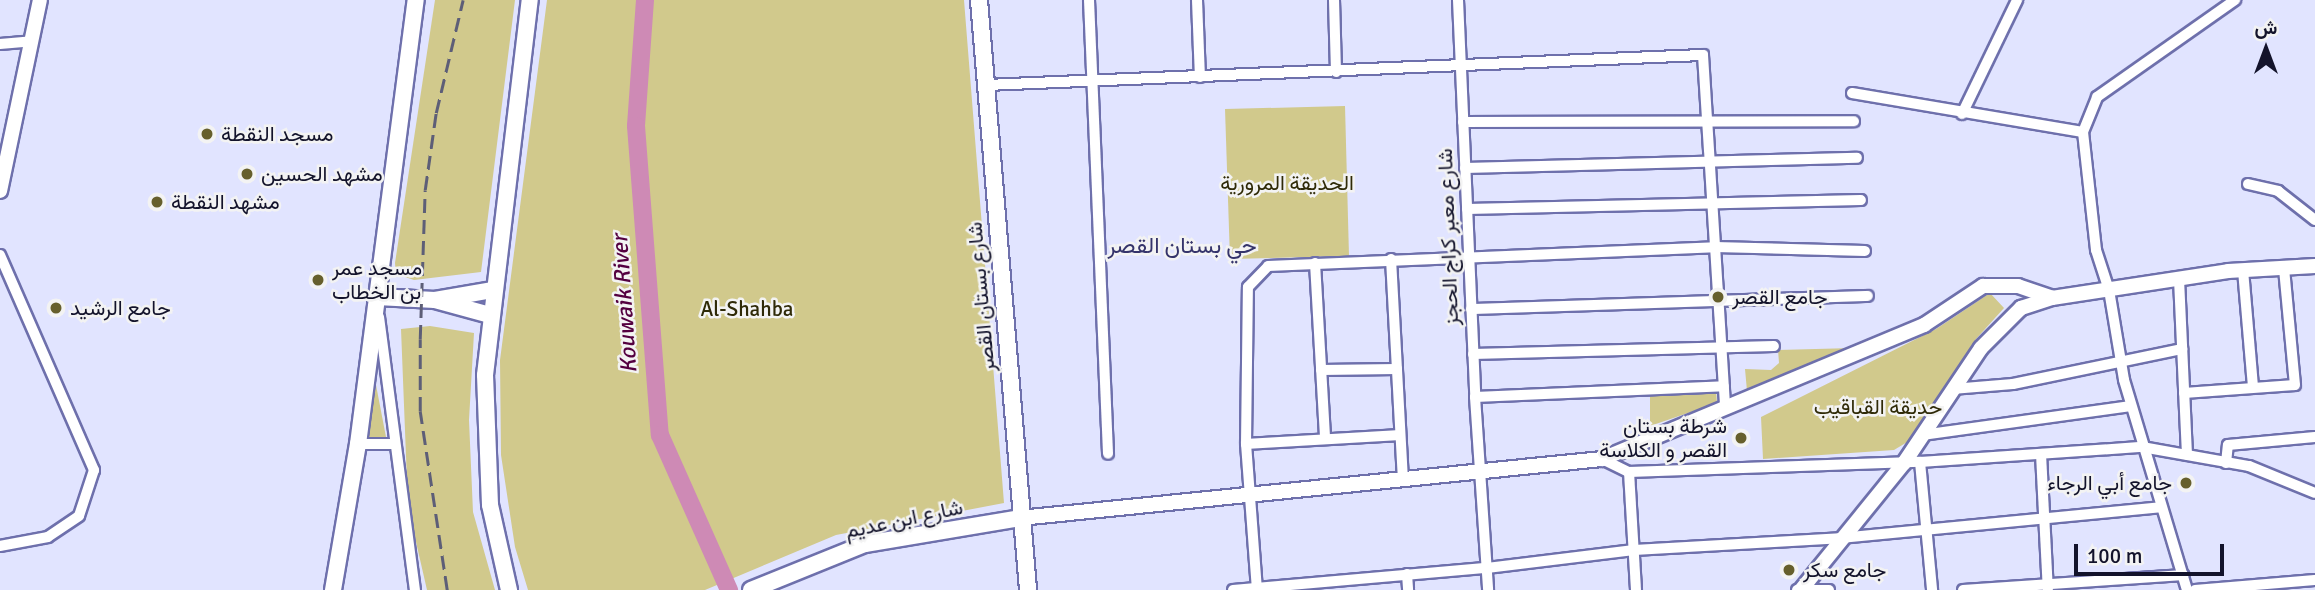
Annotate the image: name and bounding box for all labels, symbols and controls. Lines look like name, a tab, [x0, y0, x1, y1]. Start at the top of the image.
north arrow	[2231, 14, 2301, 84]
text: ش	[2255, 16, 2277, 40]
place label: مسجد النقطة	[221, 121, 334, 147]
marker: مسجد النقطة	[199, 126, 215, 142]
street label: شارع معبر كراج الحجز	[1432, 148, 1464, 326]
place label: مشهد الحسين	[261, 161, 383, 187]
marker: مشهد الحسين	[239, 166, 255, 182]
park label: الحديقة المرورية	[1220, 170, 1354, 196]
place label: مشهد النقطة	[171, 189, 280, 215]
marker: مشهد النقطة	[149, 194, 165, 210]
street label: شارع بستان القصر	[962, 221, 1000, 373]
district label: حي بستان القصر	[1107, 232, 1257, 260]
water label: Kouwaik River	[606, 234, 644, 374]
place label: مسجد عمر بن الخطاب	[332, 255, 422, 305]
marker: مسجد عمر بن الخطاب	[310, 272, 326, 288]
place label: جامع القصر	[1732, 284, 1828, 310]
marker: جامع القصر	[1710, 289, 1726, 305]
place label: جامع الرشيد	[70, 295, 171, 321]
park label: Al-Shahba	[701, 296, 793, 322]
marker: جامع الرشيد	[48, 300, 64, 316]
park label: حديقة القباقيب	[1814, 394, 1942, 420]
place label: شرطة بستان القصر و الكلاسة	[1599, 413, 1727, 463]
marker: شرطة بستان القصر و الكلاسة	[1733, 430, 1749, 446]
place label: جامع أبي الرجاء	[2047, 470, 2172, 496]
marker: جامع أبي الرجاء	[2178, 475, 2194, 491]
street label: شارع ابن عديم	[843, 494, 965, 544]
scale bar	[2077, 530, 2228, 574]
text: 100 m	[2087, 543, 2142, 569]
place label: جامع سكر	[1803, 557, 1886, 583]
marker: جامع سكر	[1781, 562, 1797, 578]

